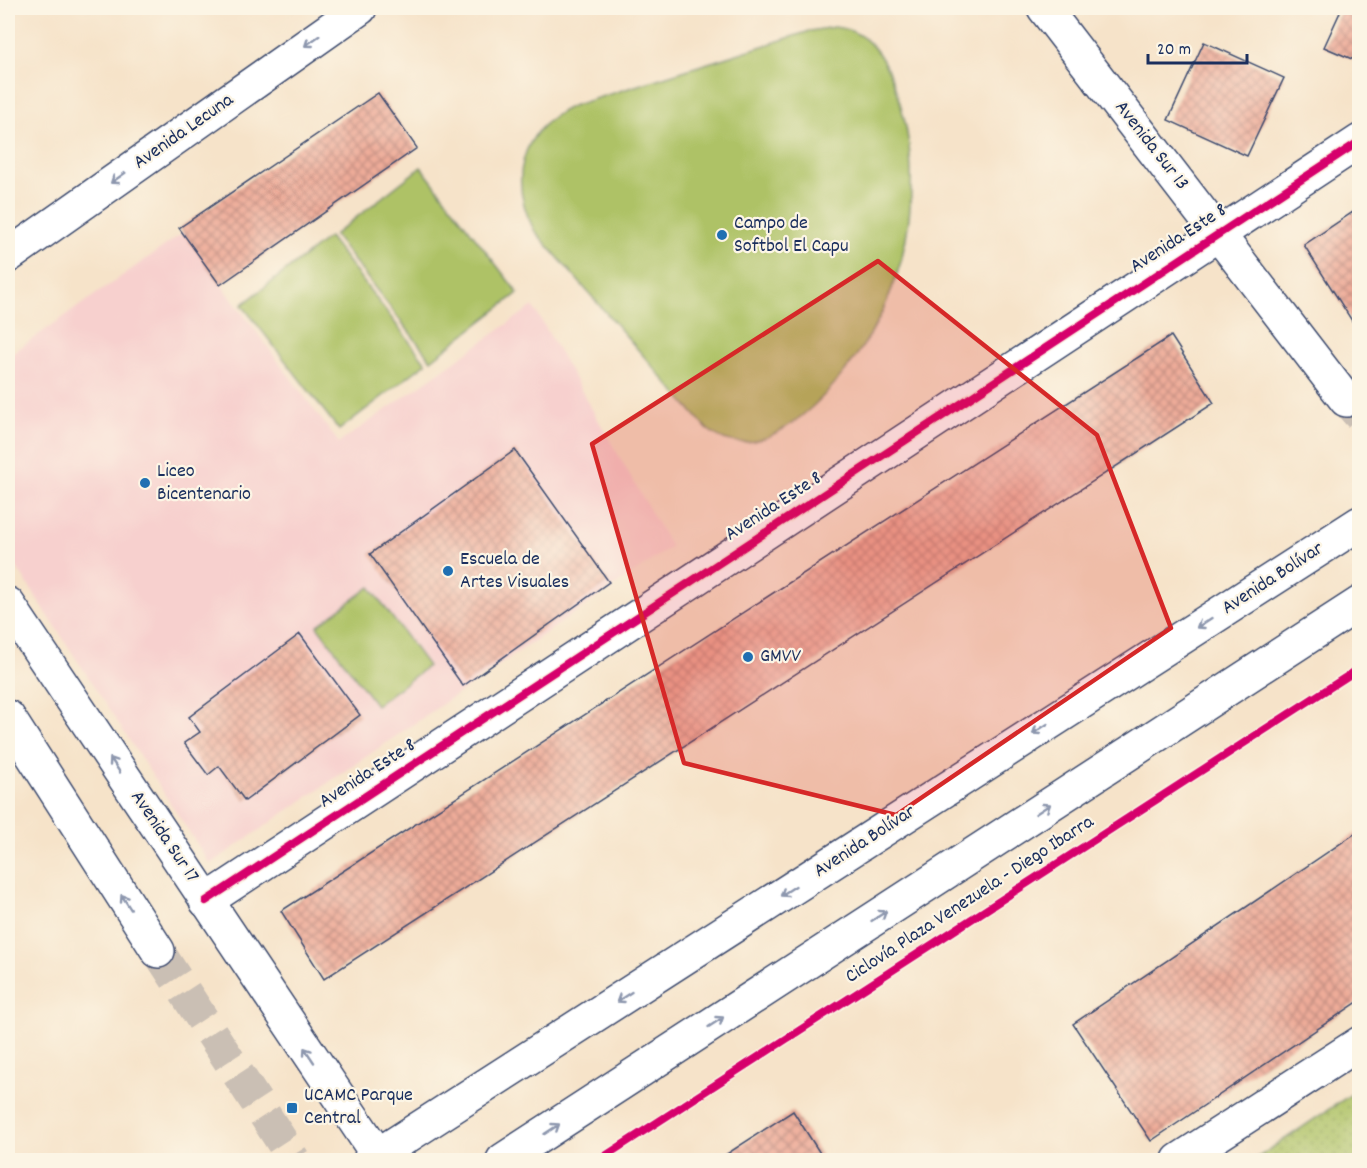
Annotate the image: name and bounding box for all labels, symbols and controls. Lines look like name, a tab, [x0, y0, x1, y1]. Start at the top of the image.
scale bar	[1148, 27, 1247, 65]
one-way arrow	[305, 35, 321, 48]
text: 20 m	[1157, 38, 1191, 63]
street label: Avenida Lecuna	[128, 87, 240, 177]
street label: Avenida Sur 13	[1107, 95, 1195, 197]
one-way arrow	[111, 172, 127, 184]
street label: Avenida Este 8	[1125, 197, 1233, 281]
place label: Campo de Softbol El Capu	[734, 210, 849, 261]
marker: Campo de Softbol El Capu	[715, 228, 729, 242]
place label: Liceo Bicentenario	[157, 458, 251, 509]
street label: Avenida Este 8	[720, 465, 828, 549]
marker: Liceo Bicentenario	[138, 476, 152, 490]
street label: Avenida Bolívar	[1217, 535, 1330, 622]
place label: Escuela de Artes Visuales	[460, 546, 569, 597]
marker: Escuela de Artes Visuales	[441, 564, 455, 578]
one-way arrow	[1196, 617, 1213, 630]
place label: GMVV	[760, 643, 801, 671]
marker: GMVV	[741, 650, 755, 664]
one-way arrow	[1033, 723, 1049, 735]
street label: Avenida Este 8	[314, 732, 422, 816]
one-way arrow	[109, 757, 121, 773]
street label: Avenida Sur 17	[123, 785, 205, 889]
street label: Avenida Bolívar	[809, 798, 922, 885]
one-way arrow	[1034, 803, 1051, 816]
street label: Ciclovía Plaza Venezuela - Diego Ibarra	[840, 809, 1100, 991]
one-way arrow	[780, 886, 797, 898]
one-way arrow	[120, 894, 132, 911]
one-way arrow	[870, 910, 887, 922]
one-way arrow	[617, 991, 633, 1003]
one-way arrow	[707, 1016, 723, 1028]
one-way arrow	[303, 1048, 315, 1064]
place label: UCAMC Parque Central	[304, 1082, 413, 1133]
marker: UCAMC Parque Central	[285, 1101, 299, 1115]
one-way arrow	[543, 1122, 560, 1134]

